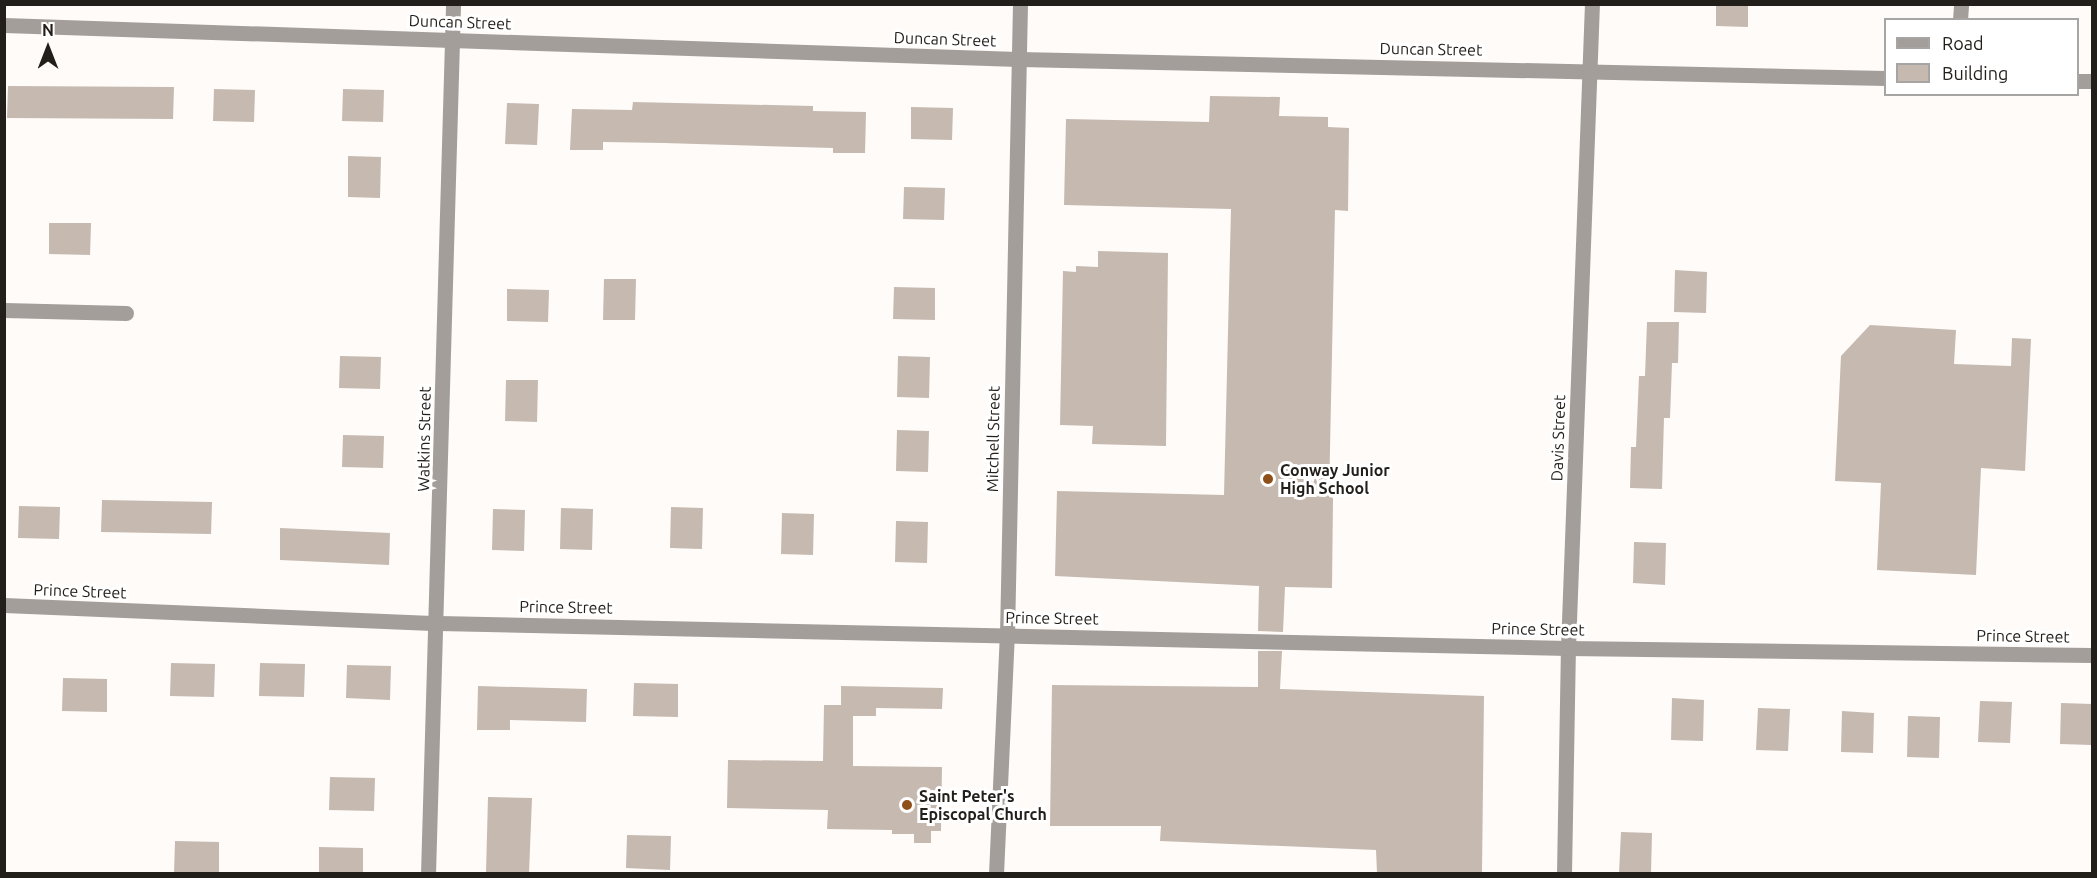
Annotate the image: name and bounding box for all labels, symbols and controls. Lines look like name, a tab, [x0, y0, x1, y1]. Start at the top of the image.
street label: Duncan Street	[408, 11, 512, 33]
north arrow	[18, 18, 78, 78]
legend	[1884, 18, 2079, 96]
text: N	[42, 21, 54, 39]
street label: Duncan Street	[893, 28, 997, 50]
text: Road	[1942, 33, 1984, 53]
street label: Duncan Street	[1380, 39, 1482, 59]
text: Building	[1942, 63, 2008, 83]
street label: Watkins Street	[413, 386, 435, 492]
street label: Mitchell Street	[982, 386, 1004, 492]
street label: Davis Street	[1547, 394, 1569, 482]
place label: Conway Junior High School	[1280, 460, 1390, 498]
marker: Conway Junior High School	[1261, 472, 1275, 486]
street label: Prince Street	[33, 580, 127, 602]
street label: Prince Street	[519, 597, 613, 617]
street label: Prince Street	[1005, 608, 1099, 628]
street label: Prince Street	[1491, 619, 1585, 639]
street label: Prince Street	[1976, 626, 2070, 646]
place label: Saint Peter's Episcopal Church	[919, 786, 1047, 824]
marker: Saint Peter's Episcopal Church	[900, 798, 914, 812]

